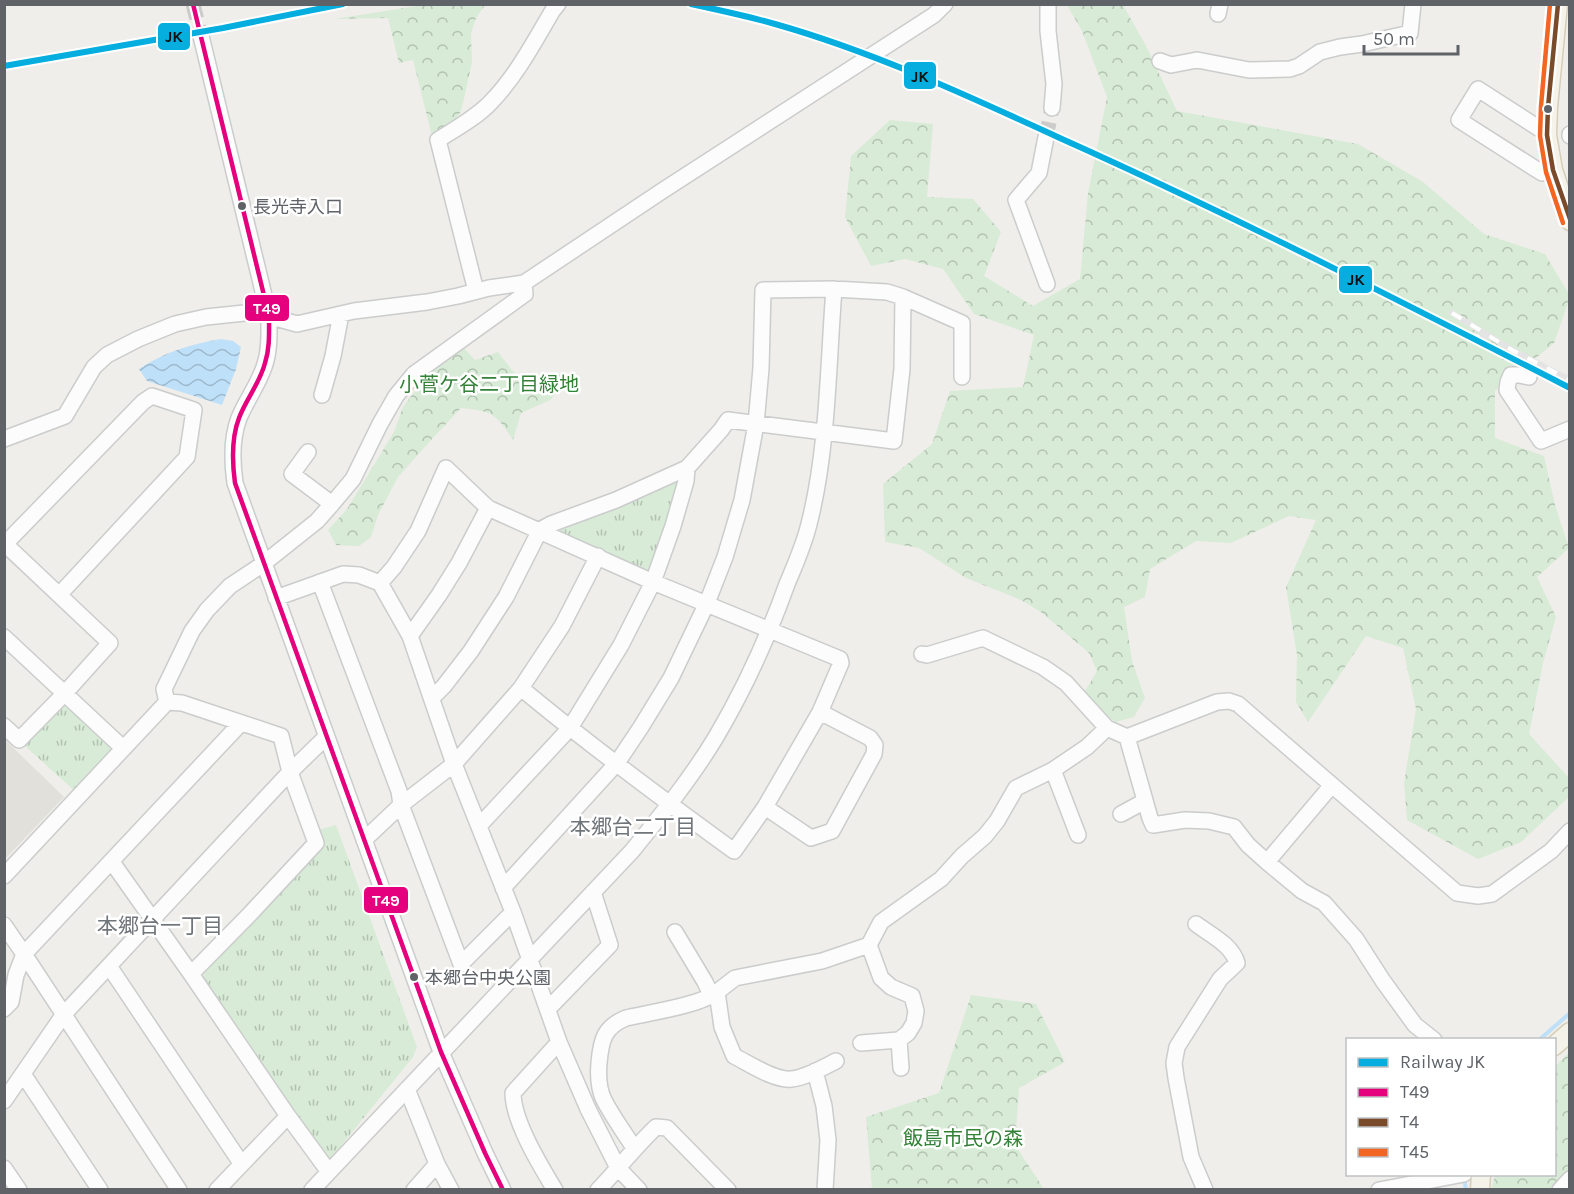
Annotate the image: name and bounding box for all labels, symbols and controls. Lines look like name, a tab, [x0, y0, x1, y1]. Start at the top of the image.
scale bar	[1364, 18, 1458, 56]
line badge: JK	[157, 22, 191, 51]
text: JK	[165, 27, 183, 46]
text: 50 m	[1373, 28, 1415, 50]
line badge: JK	[903, 61, 937, 90]
text: JK	[911, 67, 929, 86]
unlabelled marker	[1542, 103, 1554, 115]
place label: 長光寺入口	[253, 196, 343, 218]
marker: 長光寺入口	[236, 200, 248, 212]
line badge: JK	[1338, 265, 1373, 294]
text: JK	[1347, 270, 1365, 289]
line badge: T49	[244, 294, 290, 322]
text: T49	[253, 299, 281, 318]
park label: 小菅ケ谷二丁目緑地	[399, 373, 579, 396]
district label: 本郷台二丁目	[570, 815, 696, 839]
line badge: T49	[363, 886, 409, 914]
text: T49	[372, 891, 400, 910]
district label: 本郷台一丁目	[97, 914, 223, 938]
place label: 本郷台中央公園	[425, 967, 551, 989]
marker: 本郷台中央公園	[408, 971, 420, 983]
legend	[1346, 1038, 1556, 1176]
text: Railway JK	[1400, 1051, 1485, 1073]
text: T49	[1400, 1081, 1430, 1103]
text: T4	[1400, 1111, 1419, 1133]
park label: 飯島市民の森	[903, 1127, 1023, 1150]
text: T45	[1400, 1141, 1429, 1163]

